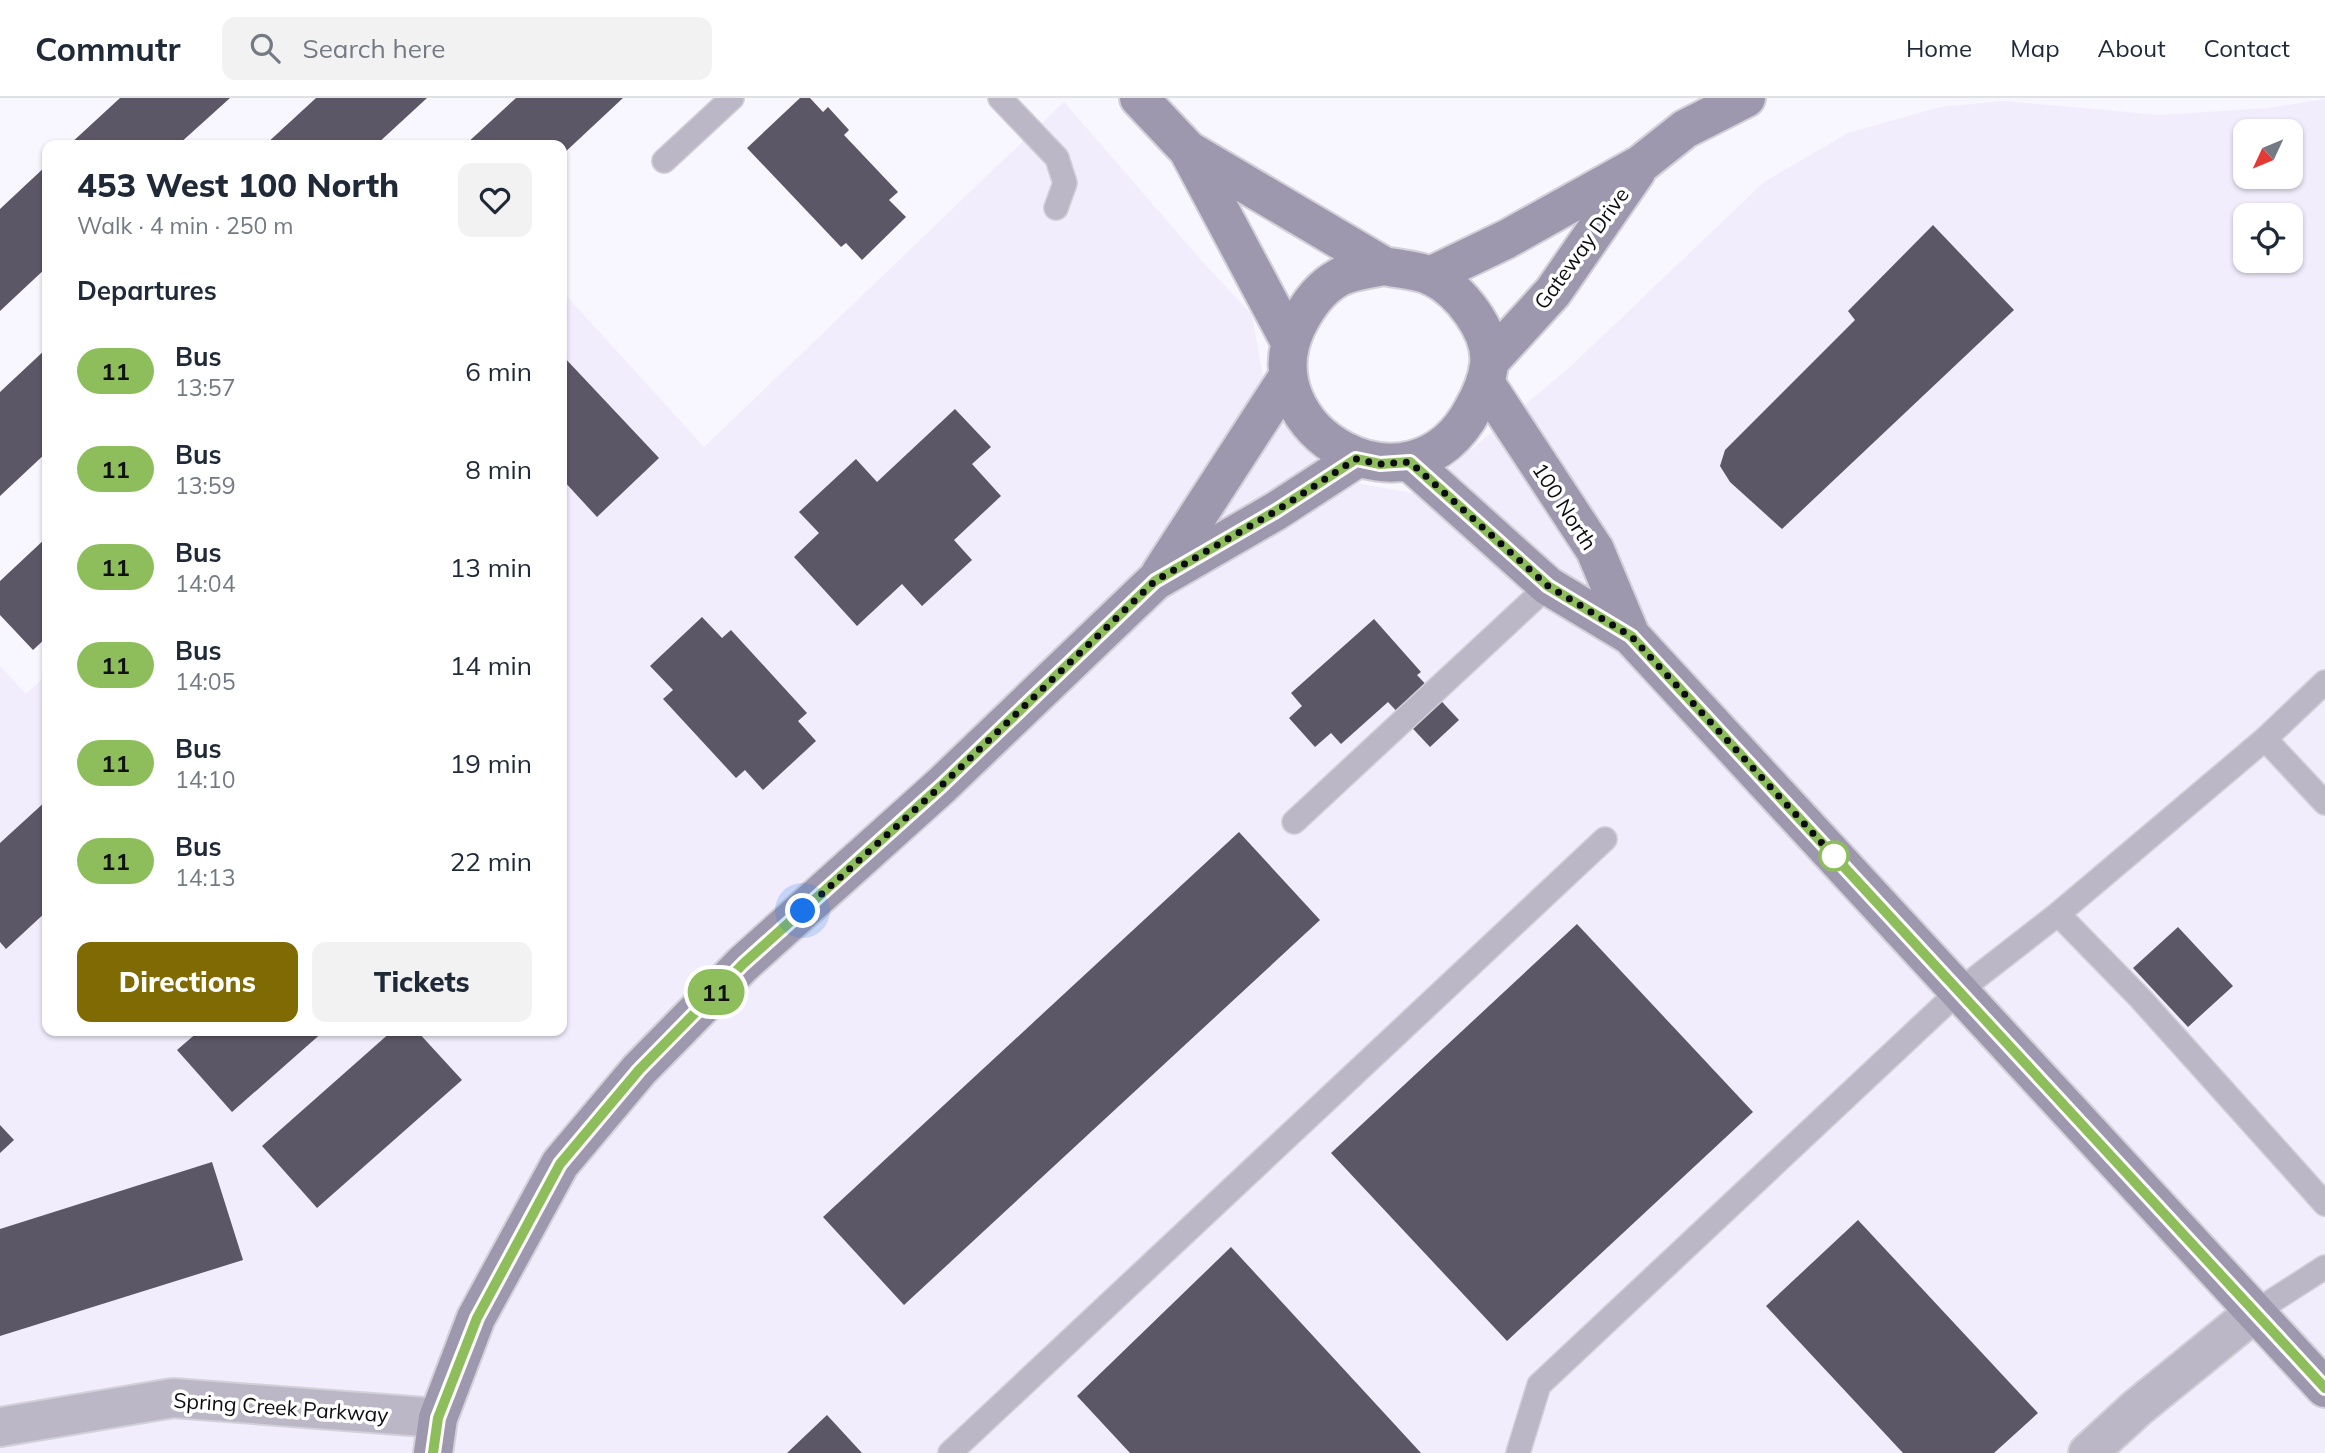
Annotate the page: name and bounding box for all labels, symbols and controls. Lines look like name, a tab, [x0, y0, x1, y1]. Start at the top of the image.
search box	[222, 17, 712, 80]
text: Commutr	[35, 28, 180, 69]
icon: search	[246, 29, 284, 67]
text: Search here	[302, 32, 445, 65]
text: Home	[1906, 33, 1972, 63]
text: Map	[2010, 33, 2060, 63]
text: About	[2098, 33, 2166, 63]
text: Contact	[2204, 33, 2290, 63]
north arrow	[2233, 119, 2303, 189]
map controls	[2233, 119, 2303, 273]
button: heart	[458, 163, 532, 237]
text: 453 West 100 North	[77, 164, 399, 205]
street label: Gateway Drive	[1528, 182, 1634, 314]
button: locate	[2233, 203, 2303, 273]
text: Walk · 4 min · 250 m	[77, 211, 294, 240]
text: Departures	[77, 274, 217, 307]
text: Bus	[175, 340, 221, 373]
text: 6 min	[465, 355, 532, 388]
text: 11	[101, 356, 130, 386]
text: 13:57	[175, 373, 235, 402]
text: Bus	[175, 438, 221, 471]
text: 8 min	[465, 453, 532, 486]
text: 11	[101, 454, 130, 484]
street label: 100 North	[1527, 457, 1603, 555]
text: 13:59	[175, 471, 235, 500]
text: Bus	[175, 536, 221, 569]
text: 13 min	[450, 551, 532, 584]
text: 11	[101, 552, 130, 582]
text: 14:04	[175, 569, 235, 598]
text: Bus	[175, 634, 221, 667]
text: 14 min	[450, 649, 532, 682]
text: 11	[101, 650, 130, 680]
text: 14:05	[175, 667, 235, 696]
text: Bus	[175, 732, 221, 765]
text: 19 min	[450, 747, 532, 780]
text: 11	[101, 748, 130, 778]
text: 14:10	[175, 765, 235, 794]
text: Bus	[175, 830, 221, 863]
unlabelled marker	[1819, 841, 1849, 871]
text: 22 min	[450, 845, 532, 878]
text: 11	[101, 846, 130, 876]
text: 14:13	[175, 863, 235, 892]
your location	[785, 893, 820, 928]
button: Directions	[77, 942, 298, 1022]
button: Tickets	[312, 942, 532, 1022]
line badge: 11	[684, 969, 748, 1015]
text: 11	[702, 977, 730, 1007]
street label: Spring Creek Parkway	[173, 1387, 389, 1427]

